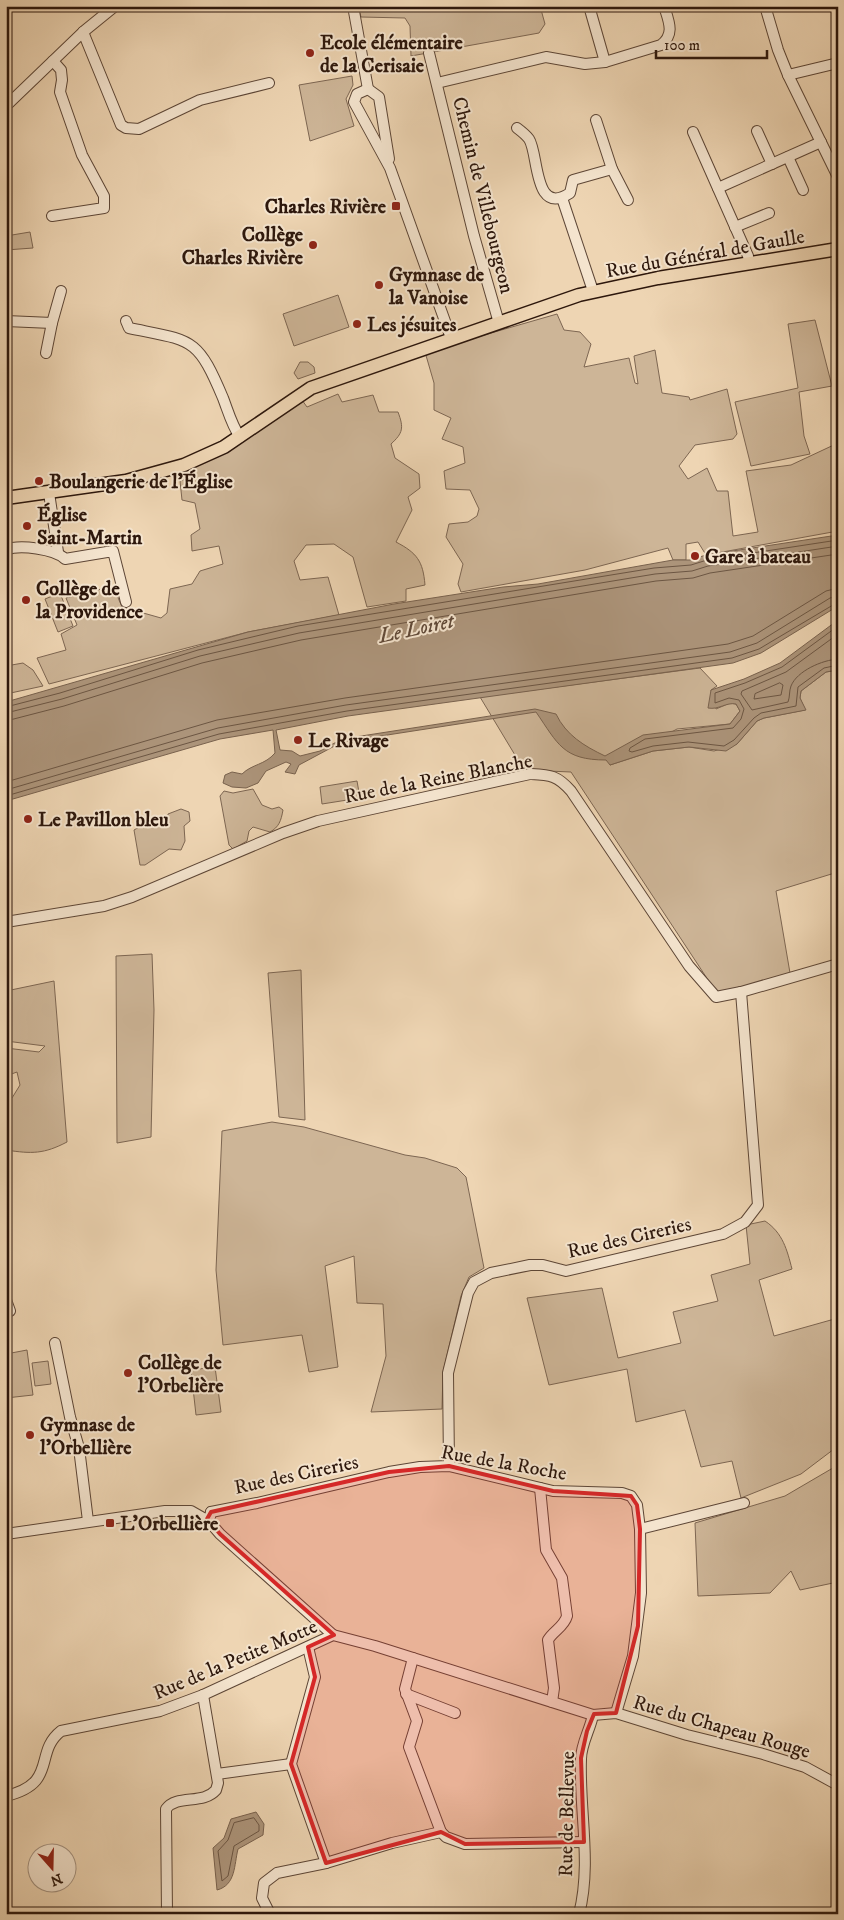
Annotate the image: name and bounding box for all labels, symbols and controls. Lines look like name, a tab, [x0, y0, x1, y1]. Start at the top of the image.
scale bar	[656, 28, 768, 60]
place label: Ecole élémentaire de la Cerisaie	[320, 31, 464, 79]
text: 100 m	[664, 36, 700, 55]
marker: Ecole élémentaire de la Cerisaie	[304, 47, 316, 59]
street label: Chemin de Villebourgeon	[446, 94, 519, 297]
place label: Charles Rivière	[265, 195, 387, 220]
marker: Charles Rivière	[390, 200, 402, 212]
place label: Collège Charles Rivière	[182, 223, 304, 271]
street label: Rue du Général de Gaulle	[604, 225, 807, 284]
marker: Collège Charles Rivière	[307, 239, 319, 251]
place label: Gymnase de la Vanoise	[388, 263, 485, 311]
marker: Gymnase de la Vanoise	[373, 279, 385, 291]
place label: Les jésuites	[367, 313, 457, 338]
marker: Les jésuites	[351, 318, 363, 330]
place label: Boulangerie de l'Église	[49, 469, 234, 495]
marker: Boulangerie de l'Église	[33, 475, 45, 487]
place label: Église Saint-Martin	[37, 502, 143, 551]
marker: Église Saint-Martin	[21, 520, 33, 532]
place label: Gare à bateau	[705, 545, 811, 570]
marker: Gare à bateau	[689, 550, 701, 562]
place label: Collège de la Providence	[35, 577, 144, 625]
marker: Collège de la Providence	[20, 594, 32, 606]
water label: Le Loiret	[375, 608, 458, 650]
place label: Le Rivage	[308, 729, 389, 754]
marker: Le Rivage	[292, 734, 304, 746]
street label: Rue de la Reine Blanche	[342, 749, 535, 810]
place label: Le Pavillon bleu	[38, 808, 169, 833]
marker: Le Pavillon bleu	[22, 813, 34, 825]
street label: Rue des Cireries	[565, 1212, 694, 1265]
place label: Collège de l'Orbelière	[137, 1351, 224, 1399]
marker: Collège de l'Orbelière	[122, 1367, 134, 1379]
place label: Gymnase de l'Orbellière	[39, 1413, 136, 1461]
marker: Gymnase de l'Orbellière	[24, 1429, 36, 1441]
street label: Rue de la Roche	[439, 1440, 569, 1487]
street label: Rue des Cireries	[232, 1450, 361, 1501]
place label: L'Orbellière	[120, 1512, 219, 1537]
marker: L'Orbellière	[104, 1517, 116, 1529]
street label: Rue de la Petite Motte	[150, 1615, 321, 1706]
street label: Rue du Chapeau Rouge	[630, 1690, 813, 1765]
street label: Rue de Bellevue	[554, 1751, 581, 1877]
north arrow	[28, 1842, 78, 1892]
text: N	[47, 1869, 65, 1890]

